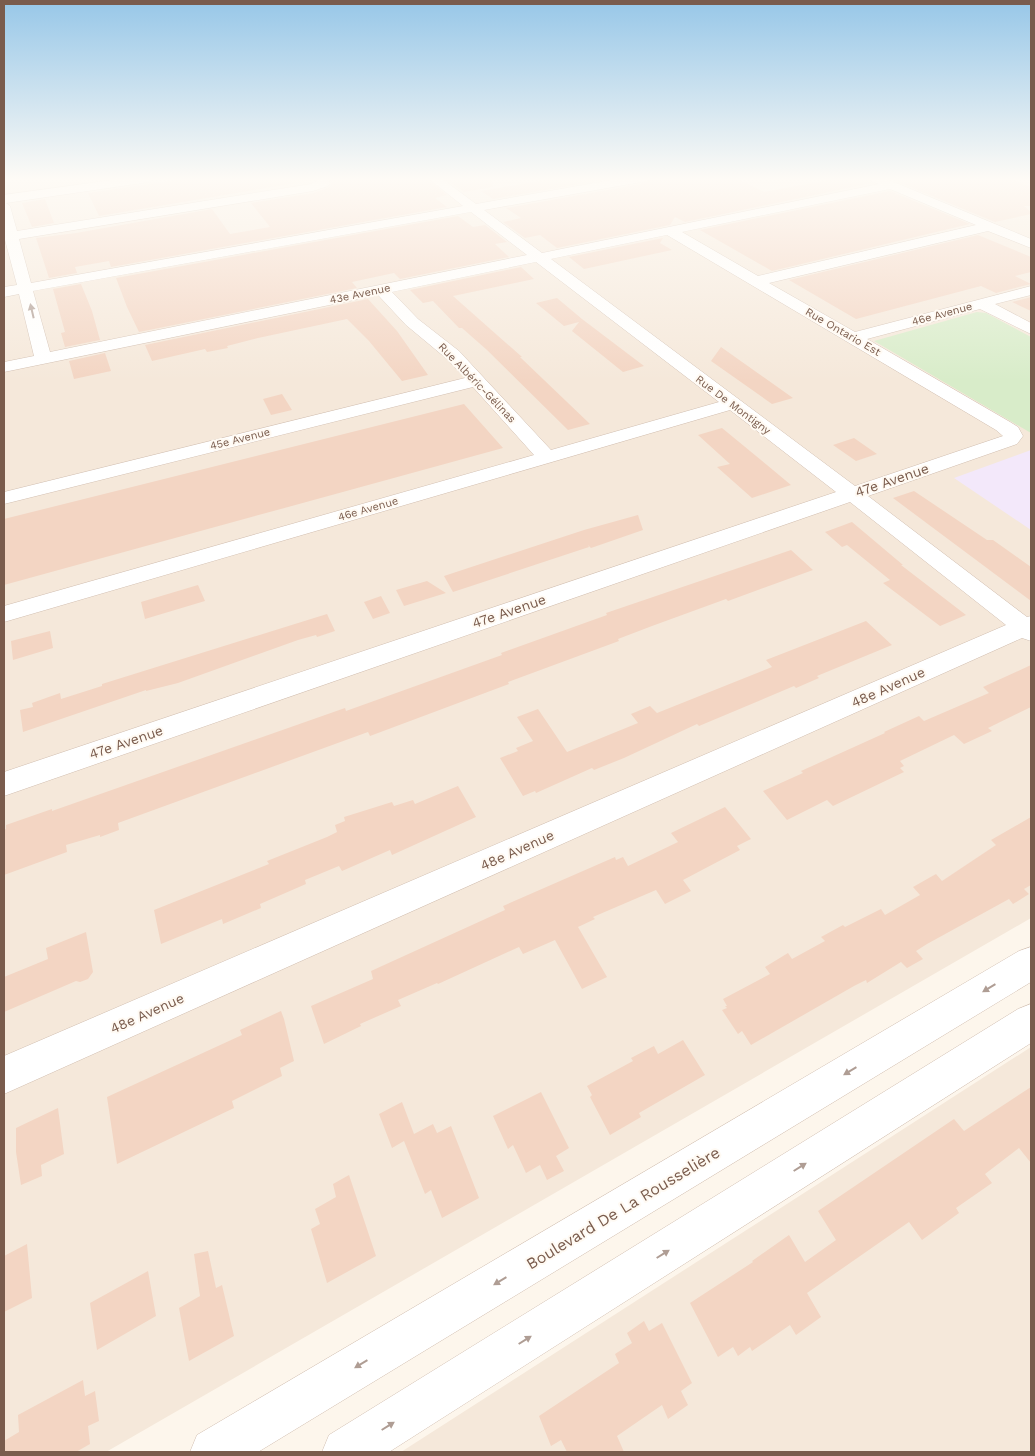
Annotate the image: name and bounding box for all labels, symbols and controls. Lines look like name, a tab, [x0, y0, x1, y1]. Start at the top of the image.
street label: 43e Avenue	[328, 281, 392, 307]
street label: 46e Avenue	[910, 300, 974, 328]
one-way arrow	[28, 304, 36, 319]
street label: Rue Ontario Est	[803, 305, 883, 359]
street label: Rue Albéric-Gélinas	[436, 340, 519, 426]
street label: Rue De Montigny	[693, 373, 773, 438]
street label: 45e Avenue	[208, 425, 272, 453]
street label: 47e Avenue	[853, 460, 931, 500]
street label: 46e Avenue	[336, 494, 400, 524]
street label: 47e Avenue	[470, 591, 548, 631]
street label: 48e Avenue	[849, 664, 927, 710]
street label: 47e Avenue	[87, 722, 165, 762]
street label: 48e Avenue	[478, 827, 556, 873]
one-way arrow	[983, 983, 996, 992]
street label: 48e Avenue	[108, 990, 186, 1036]
one-way arrow	[844, 1067, 857, 1076]
street label: Boulevard De La Rousselière	[523, 1143, 723, 1273]
one-way arrow	[794, 1162, 807, 1172]
one-way arrow	[656, 1249, 669, 1258]
one-way arrow	[494, 1276, 507, 1285]
one-way arrow	[519, 1335, 532, 1345]
one-way arrow	[355, 1360, 368, 1369]
one-way arrow	[381, 1422, 394, 1431]

